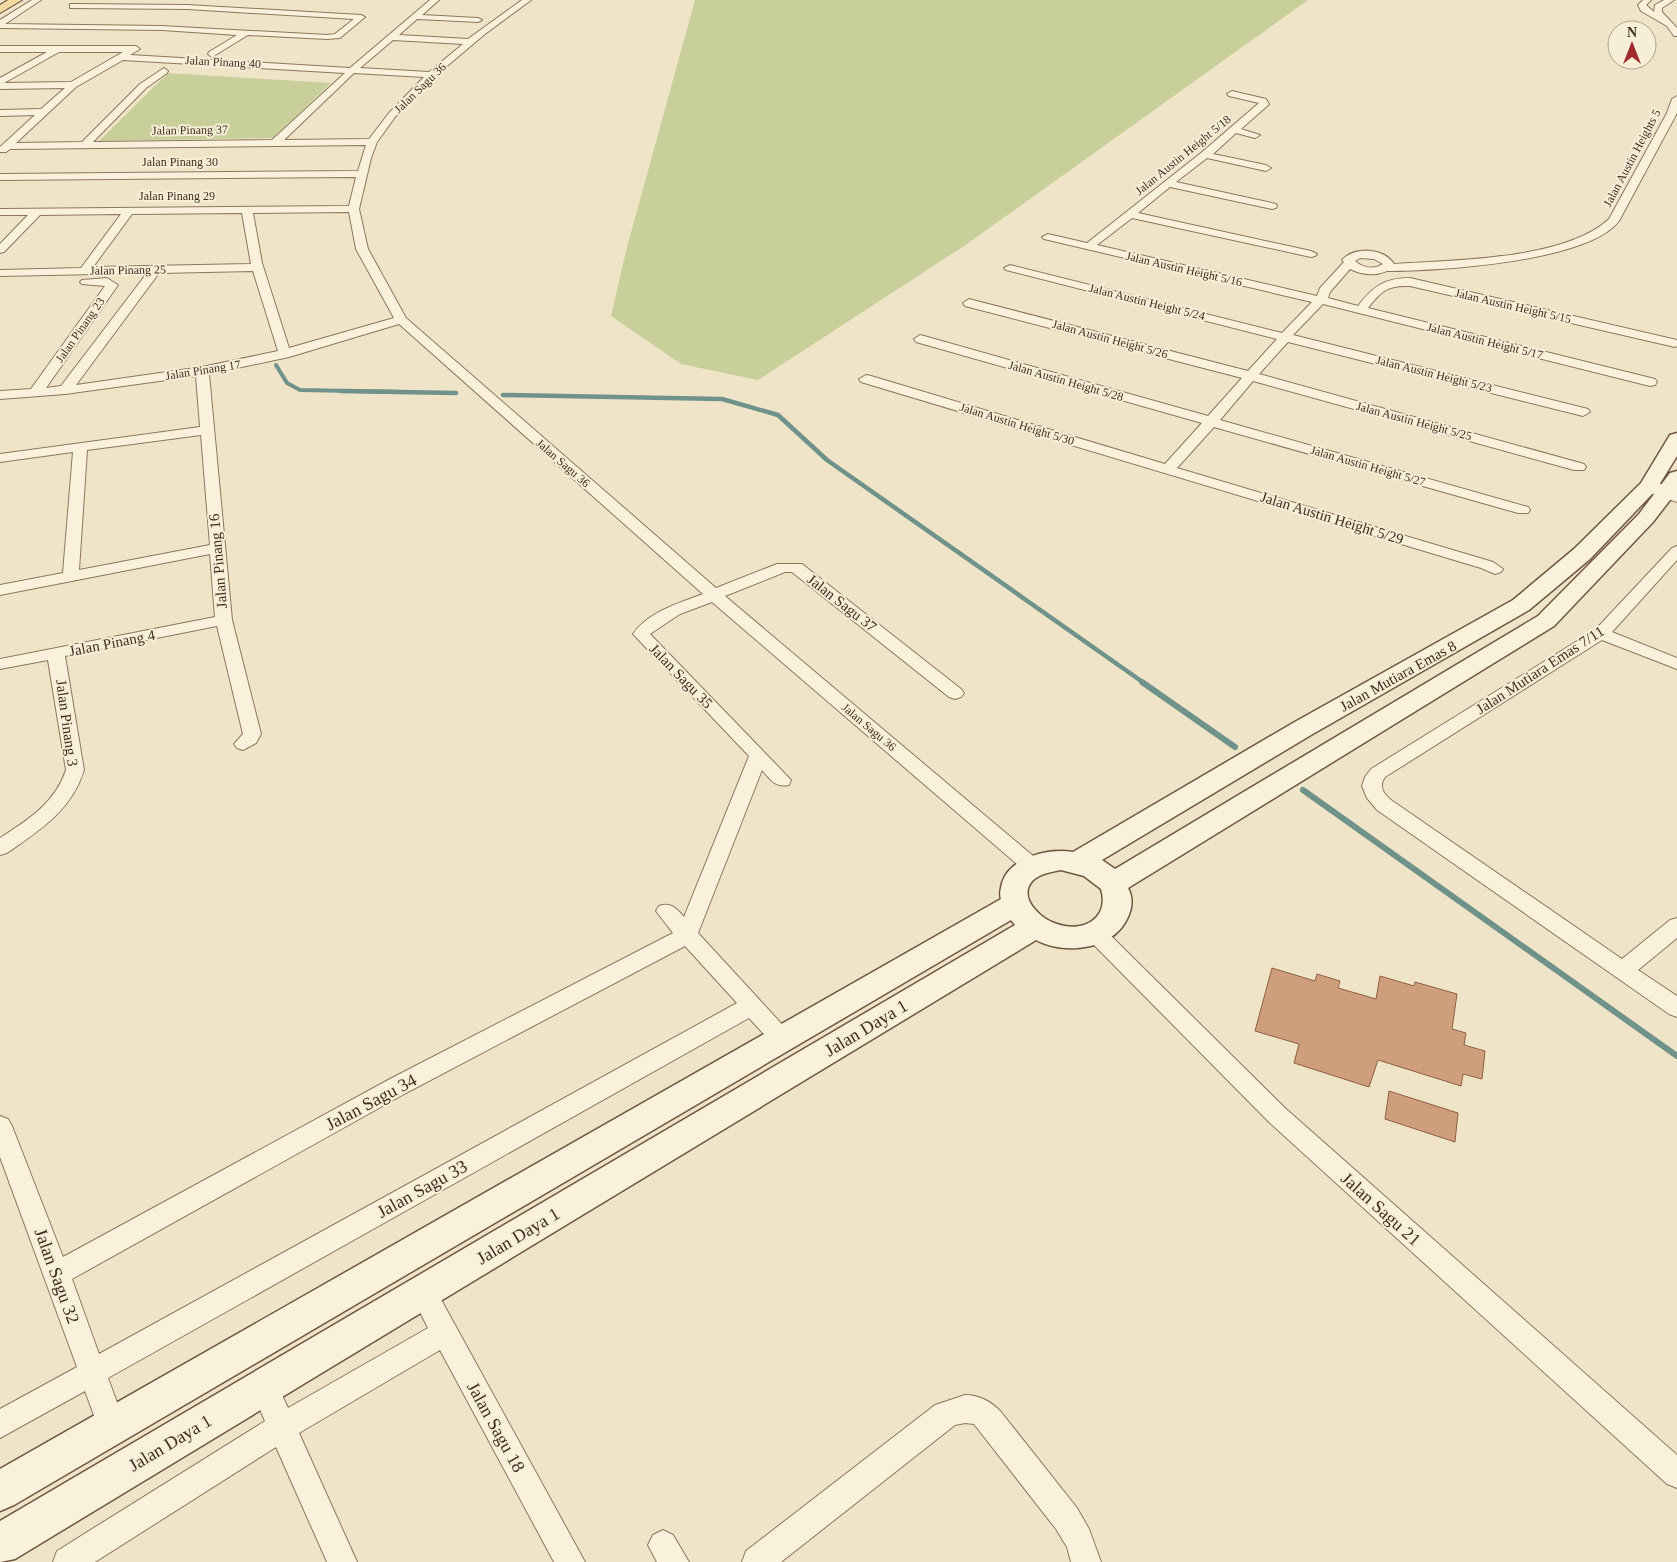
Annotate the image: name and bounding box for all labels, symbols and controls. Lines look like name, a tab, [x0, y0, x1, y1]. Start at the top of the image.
north arrow	[1607, 20, 1657, 70]
text: N	[1627, 25, 1637, 40]
street label: Jalan Pinang 40	[185, 53, 261, 71]
street label: Jalan Sagu 36	[391, 60, 449, 116]
street label: Jalan Austin Heights 5	[1600, 107, 1664, 209]
street label: Jalan Austin Height 5/18	[1132, 112, 1234, 198]
street label: Jalan Pinang 37	[152, 122, 228, 138]
street label: Jalan Pinang 30	[142, 155, 218, 169]
street label: Jalan Pinang 29	[139, 189, 215, 203]
street label: Jalan Austin Height 5/16	[1124, 249, 1244, 289]
street label: Jalan Pinang 25	[90, 262, 166, 278]
street label: Jalan Austin Height 5/24	[1088, 281, 1206, 323]
street label: Jalan Austin Height 5/15	[1453, 286, 1573, 326]
street label: Jalan Pinang 23	[52, 295, 108, 365]
street label: Jalan Austin Height 5/26	[1051, 317, 1169, 361]
street label: Jalan Austin Height 5/17	[1426, 320, 1544, 362]
street label: Jalan Austin Height 5/23	[1375, 353, 1493, 395]
street label: Jalan Pinang 17	[164, 357, 242, 383]
street label: Jalan Austin Height 5/28	[1007, 358, 1125, 404]
street label: Jalan Austin Height 5/25	[1355, 399, 1473, 443]
street label: Jalan Austin Height 5/30	[958, 400, 1076, 448]
street label: Jalan Sagu 36	[533, 436, 593, 490]
street label: Jalan Austin Height 5/27	[1309, 443, 1427, 489]
street label: Jalan Austin Height 5/29	[1259, 489, 1405, 547]
street label: Jalan Pinang 16	[206, 512, 230, 609]
street label: Jalan Sagu 37	[804, 571, 880, 635]
street label: Jalan Mutiara Emas 7/11	[1473, 623, 1607, 717]
street label: Jalan Pinang 4	[68, 627, 157, 659]
street label: Jalan Mutiara Emas 8	[1337, 637, 1459, 715]
street label: Jalan Sagu 35	[646, 640, 716, 712]
street label: Jalan Pinang 3	[53, 679, 81, 767]
street label: Jalan Sagu 36	[839, 700, 899, 754]
street label: Jalan Daya 1	[821, 995, 911, 1061]
street label: Jalan Sagu 34	[322, 1070, 420, 1134]
street label: Jalan Sagu 33	[373, 1156, 471, 1222]
street label: Jalan Sagu 21	[1337, 1168, 1425, 1250]
street label: Jalan Daya 1	[473, 1203, 563, 1269]
street label: Jalan Sagu 32	[31, 1226, 83, 1326]
street label: Jalan Sagu 18	[463, 1378, 529, 1476]
street label: Jalan Daya 1	[125, 1410, 215, 1476]

